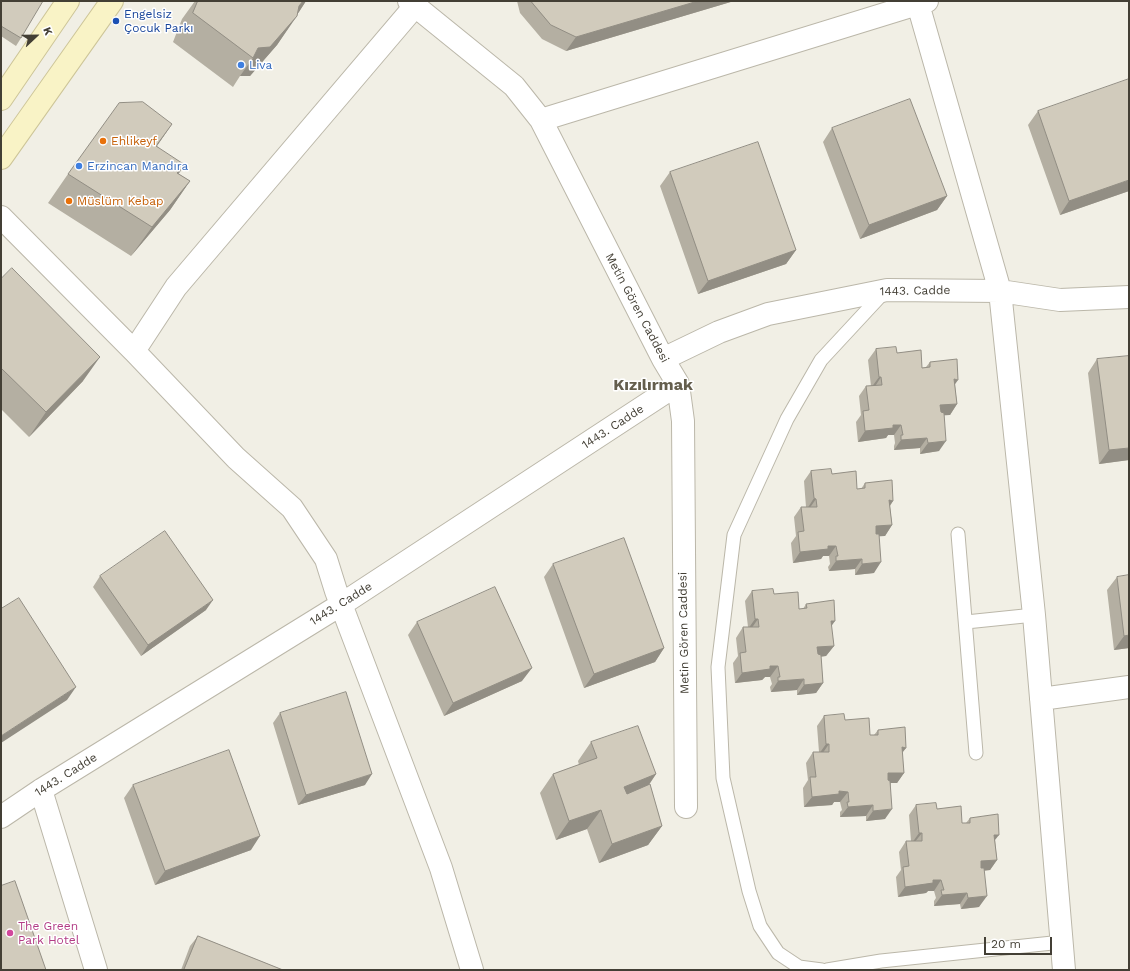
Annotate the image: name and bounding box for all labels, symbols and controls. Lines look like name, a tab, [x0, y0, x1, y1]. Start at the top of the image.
place label: Engelsiz Çocuk Parkı	[124, 7, 193, 35]
north arrow	[16, 16, 56, 56]
marker: Engelsiz Çocuk Parkı	[111, 16, 121, 26]
text: K	[40, 25, 55, 37]
place label: Liva	[249, 58, 272, 72]
marker: Liva	[236, 60, 246, 70]
place label: Ehlikeyf	[111, 134, 157, 148]
marker: Ehlikeyf	[98, 136, 108, 146]
place label: Erzincan Mandıra	[87, 159, 188, 173]
marker: Erzincan Mandıra	[74, 161, 84, 171]
place label: Müslüm Kebap	[77, 194, 164, 208]
marker: Müslüm Kebap	[64, 196, 74, 206]
street label: Metin Gören Caddesi	[602, 251, 672, 365]
street label: 1443. Cadde	[880, 283, 950, 299]
district label: Kızılırmak	[613, 375, 693, 395]
street label: 1443. Cadde	[579, 402, 647, 452]
street label: Metin Gören Caddesi	[676, 572, 692, 694]
street label: 1443. Cadde	[307, 579, 375, 629]
street label: 1443. Cadde	[32, 750, 100, 800]
place label: The Green Park Hotel	[18, 919, 79, 947]
marker: The Green Park Hotel	[5, 928, 15, 938]
scale bar	[986, 929, 1054, 955]
text: 20 m	[991, 937, 1021, 951]

